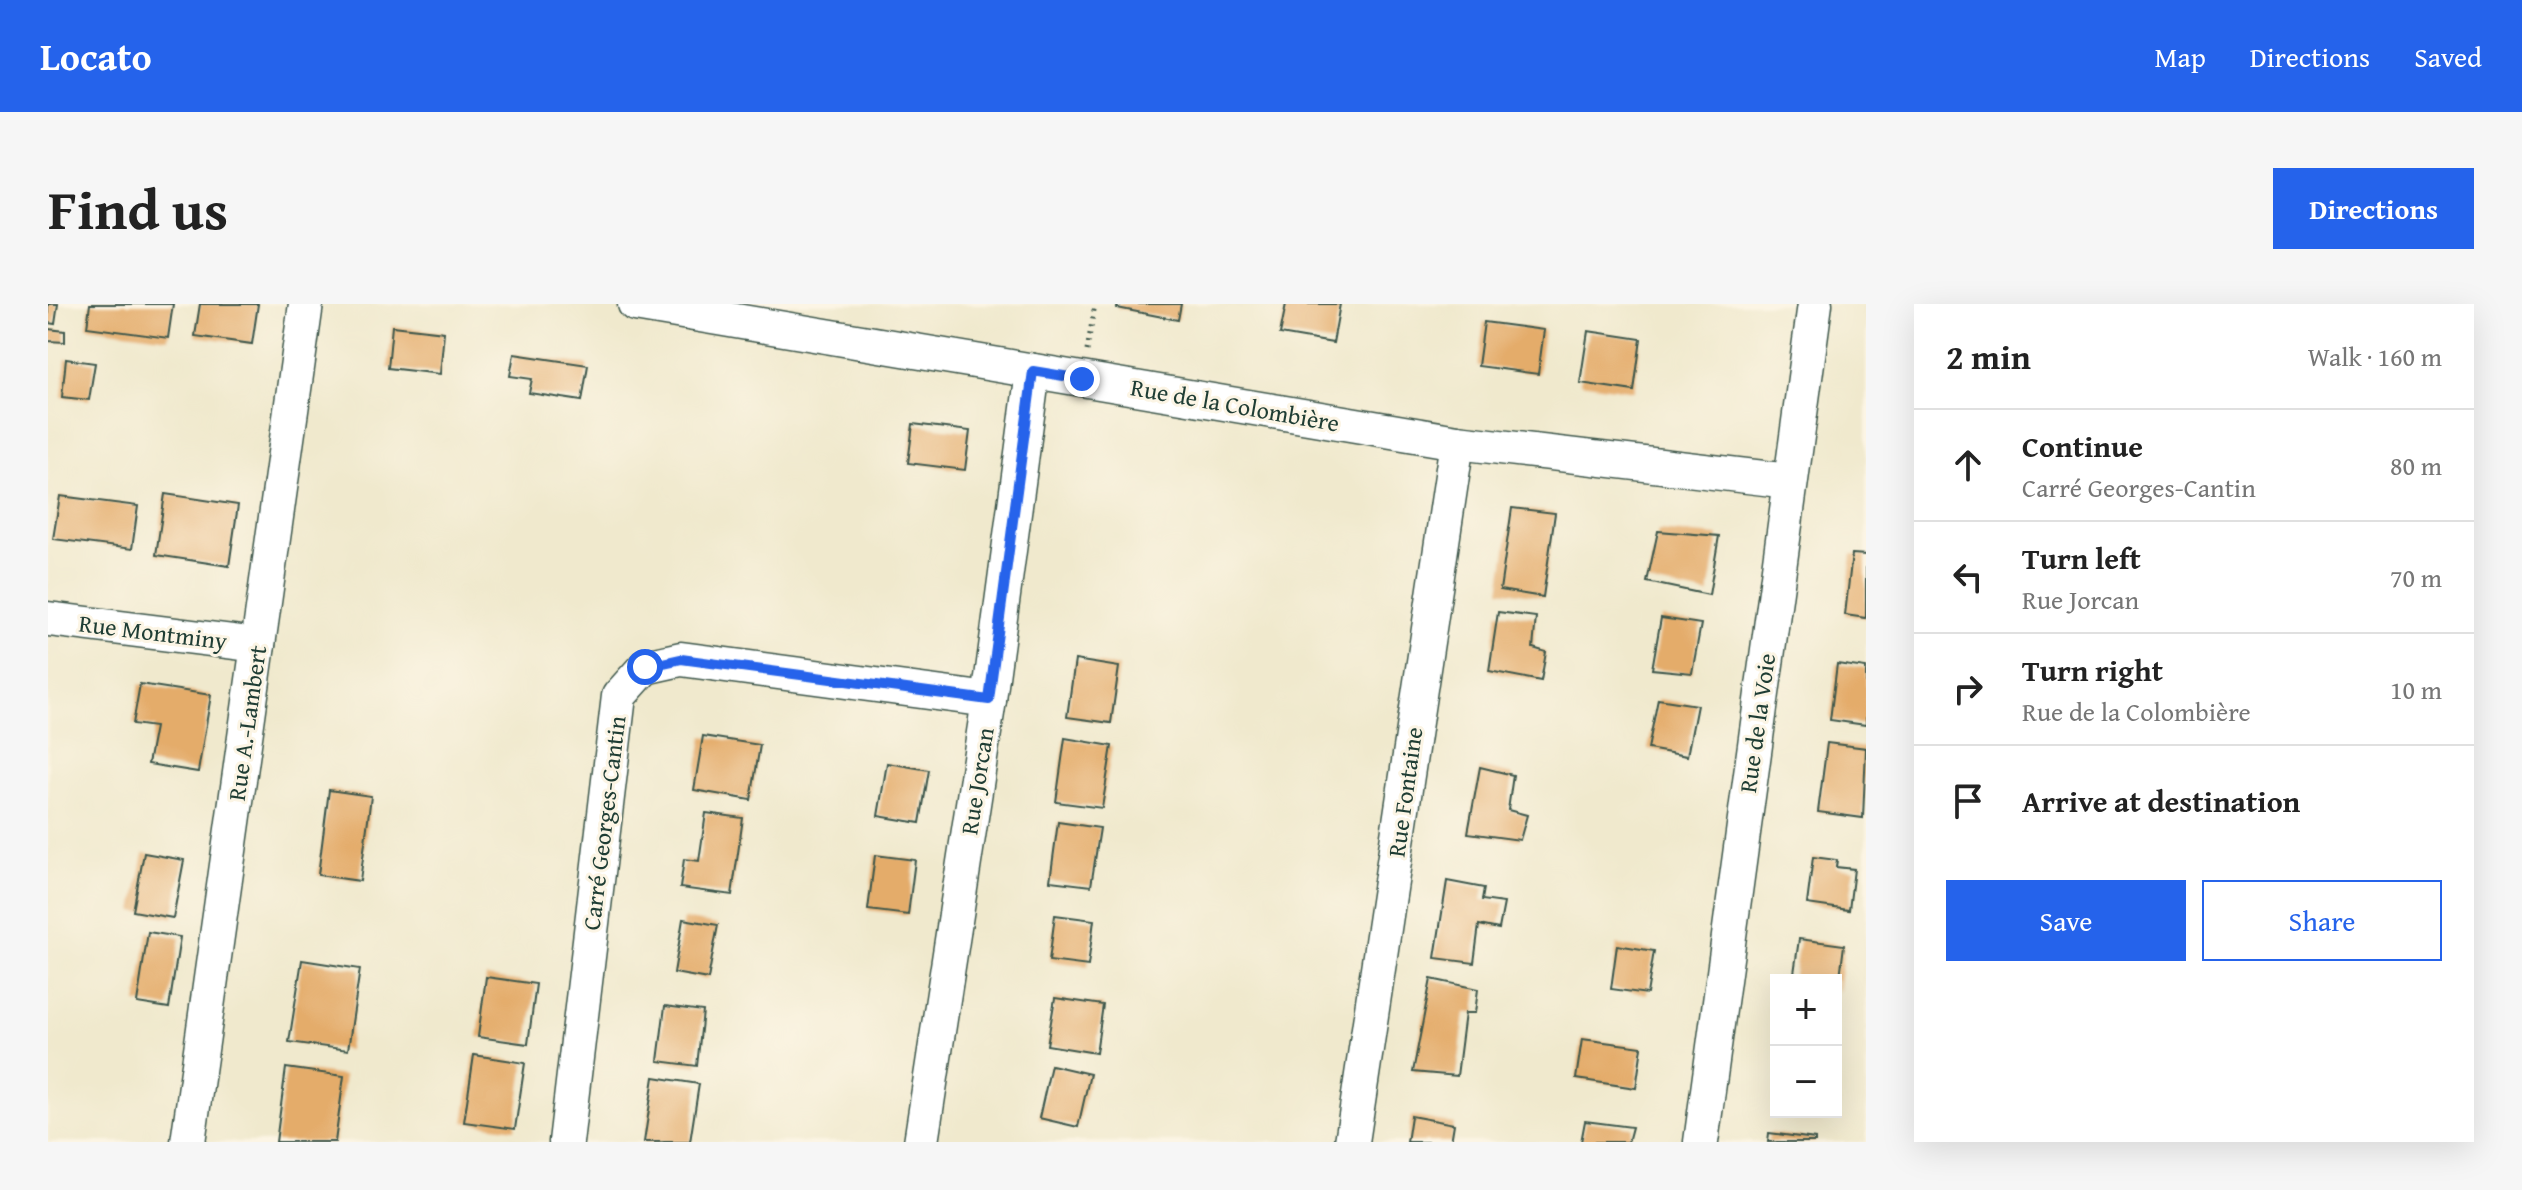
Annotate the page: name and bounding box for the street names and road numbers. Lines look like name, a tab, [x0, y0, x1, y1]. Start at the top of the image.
street label: Rue de la Colombière	[1128, 369, 1342, 441]
street label: Rue Montminy	[77, 606, 229, 658]
street label: Rue A.-Lambert	[219, 642, 275, 803]
street label: Rue de la Voie	[1730, 651, 1784, 795]
street label: Carré Georges-Cantin	[573, 713, 635, 932]
street label: Rue Jorcan	[951, 724, 1003, 837]
street label: Rue Fontaine	[1379, 725, 1431, 859]

